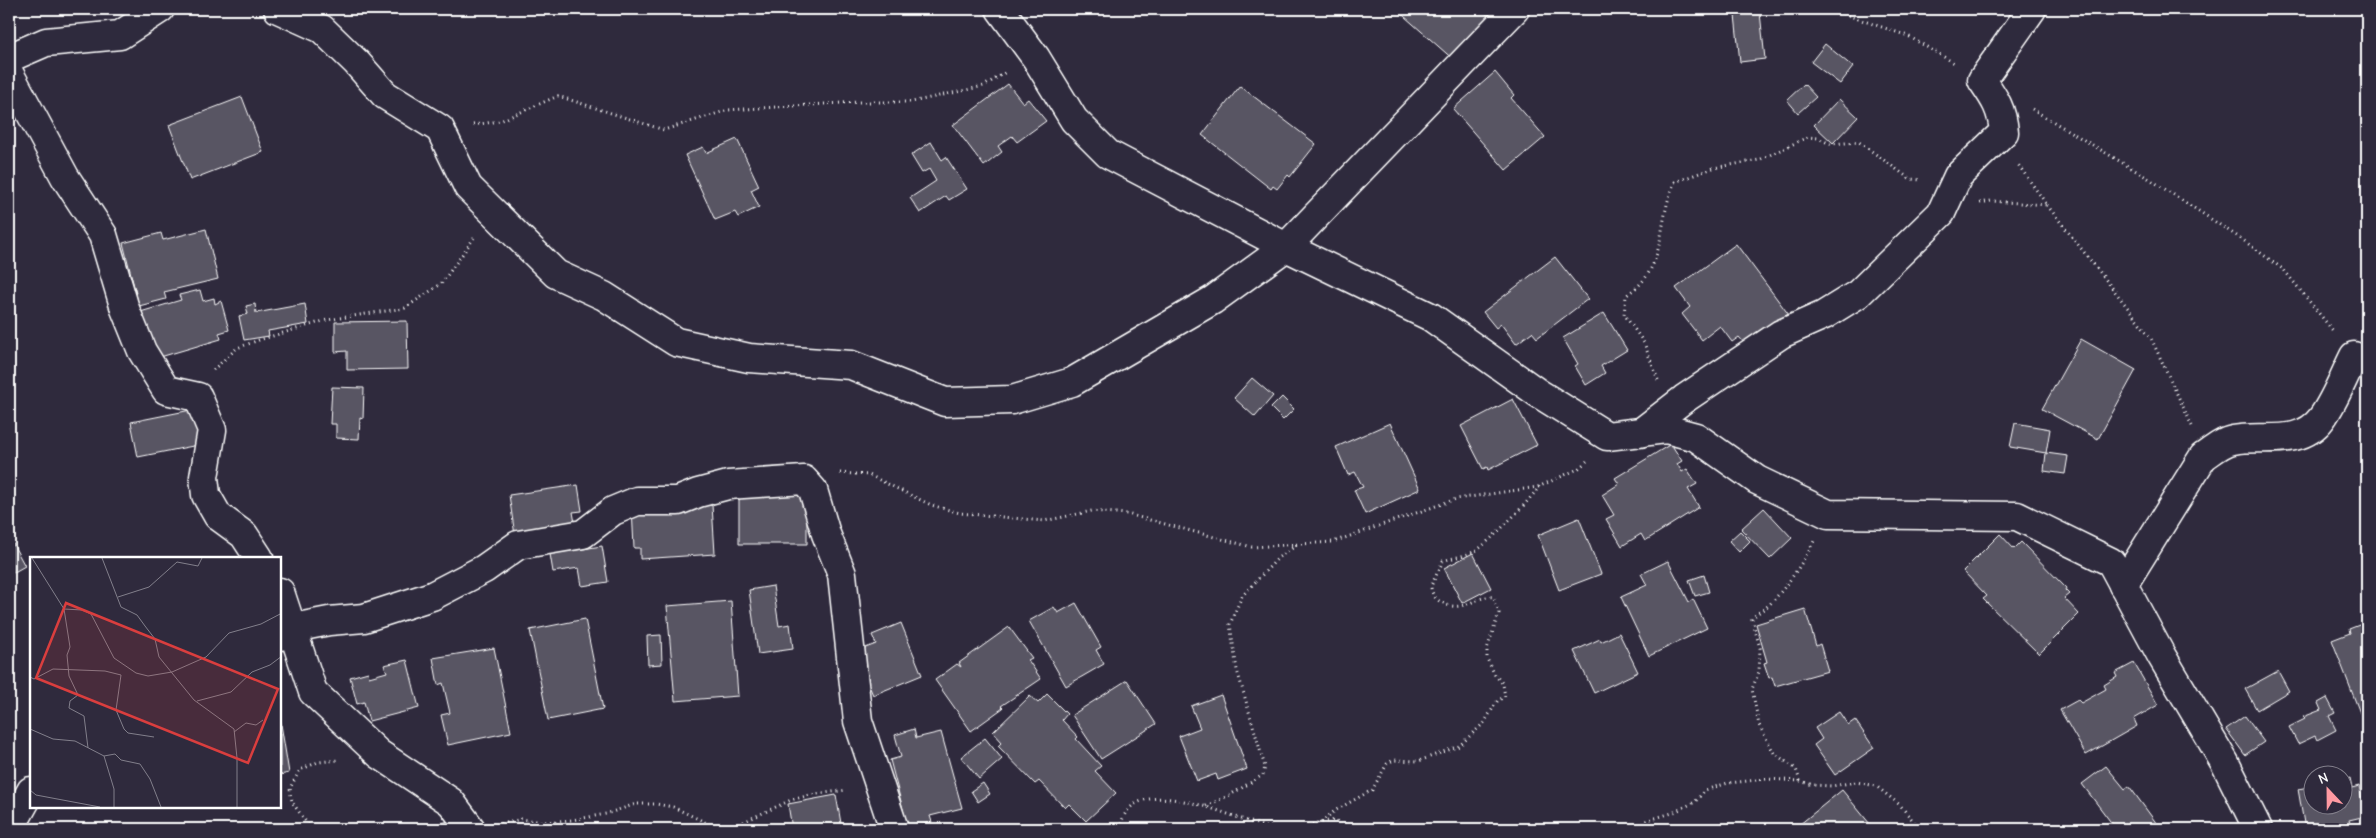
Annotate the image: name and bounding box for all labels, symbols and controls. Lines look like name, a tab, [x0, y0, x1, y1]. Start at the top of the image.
inset map	[30, 557, 281, 808]
north arrow	[2304, 766, 2354, 816]
text: N	[2316, 769, 2331, 788]

